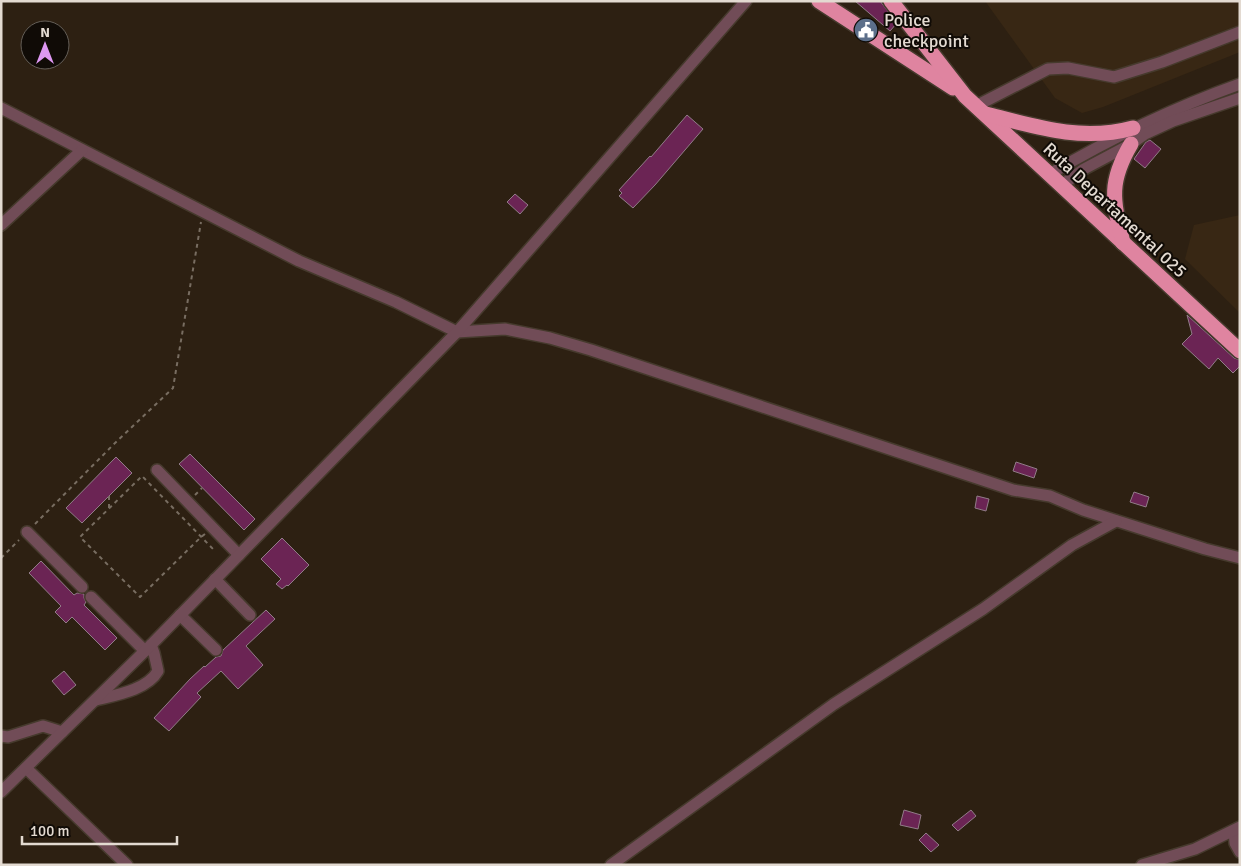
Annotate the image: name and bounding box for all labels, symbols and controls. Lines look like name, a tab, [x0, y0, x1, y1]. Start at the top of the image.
place label: Police checkpoint	[884, 9, 969, 52]
public building icon: Police checkpoint	[853, 17, 879, 43]
north arrow	[20, 20, 70, 70]
text: N	[40, 24, 50, 41]
street label: Ruta Departamental 025	[1039, 138, 1191, 282]
scale bar	[22, 814, 178, 846]
text: 100 m	[30, 822, 70, 840]

